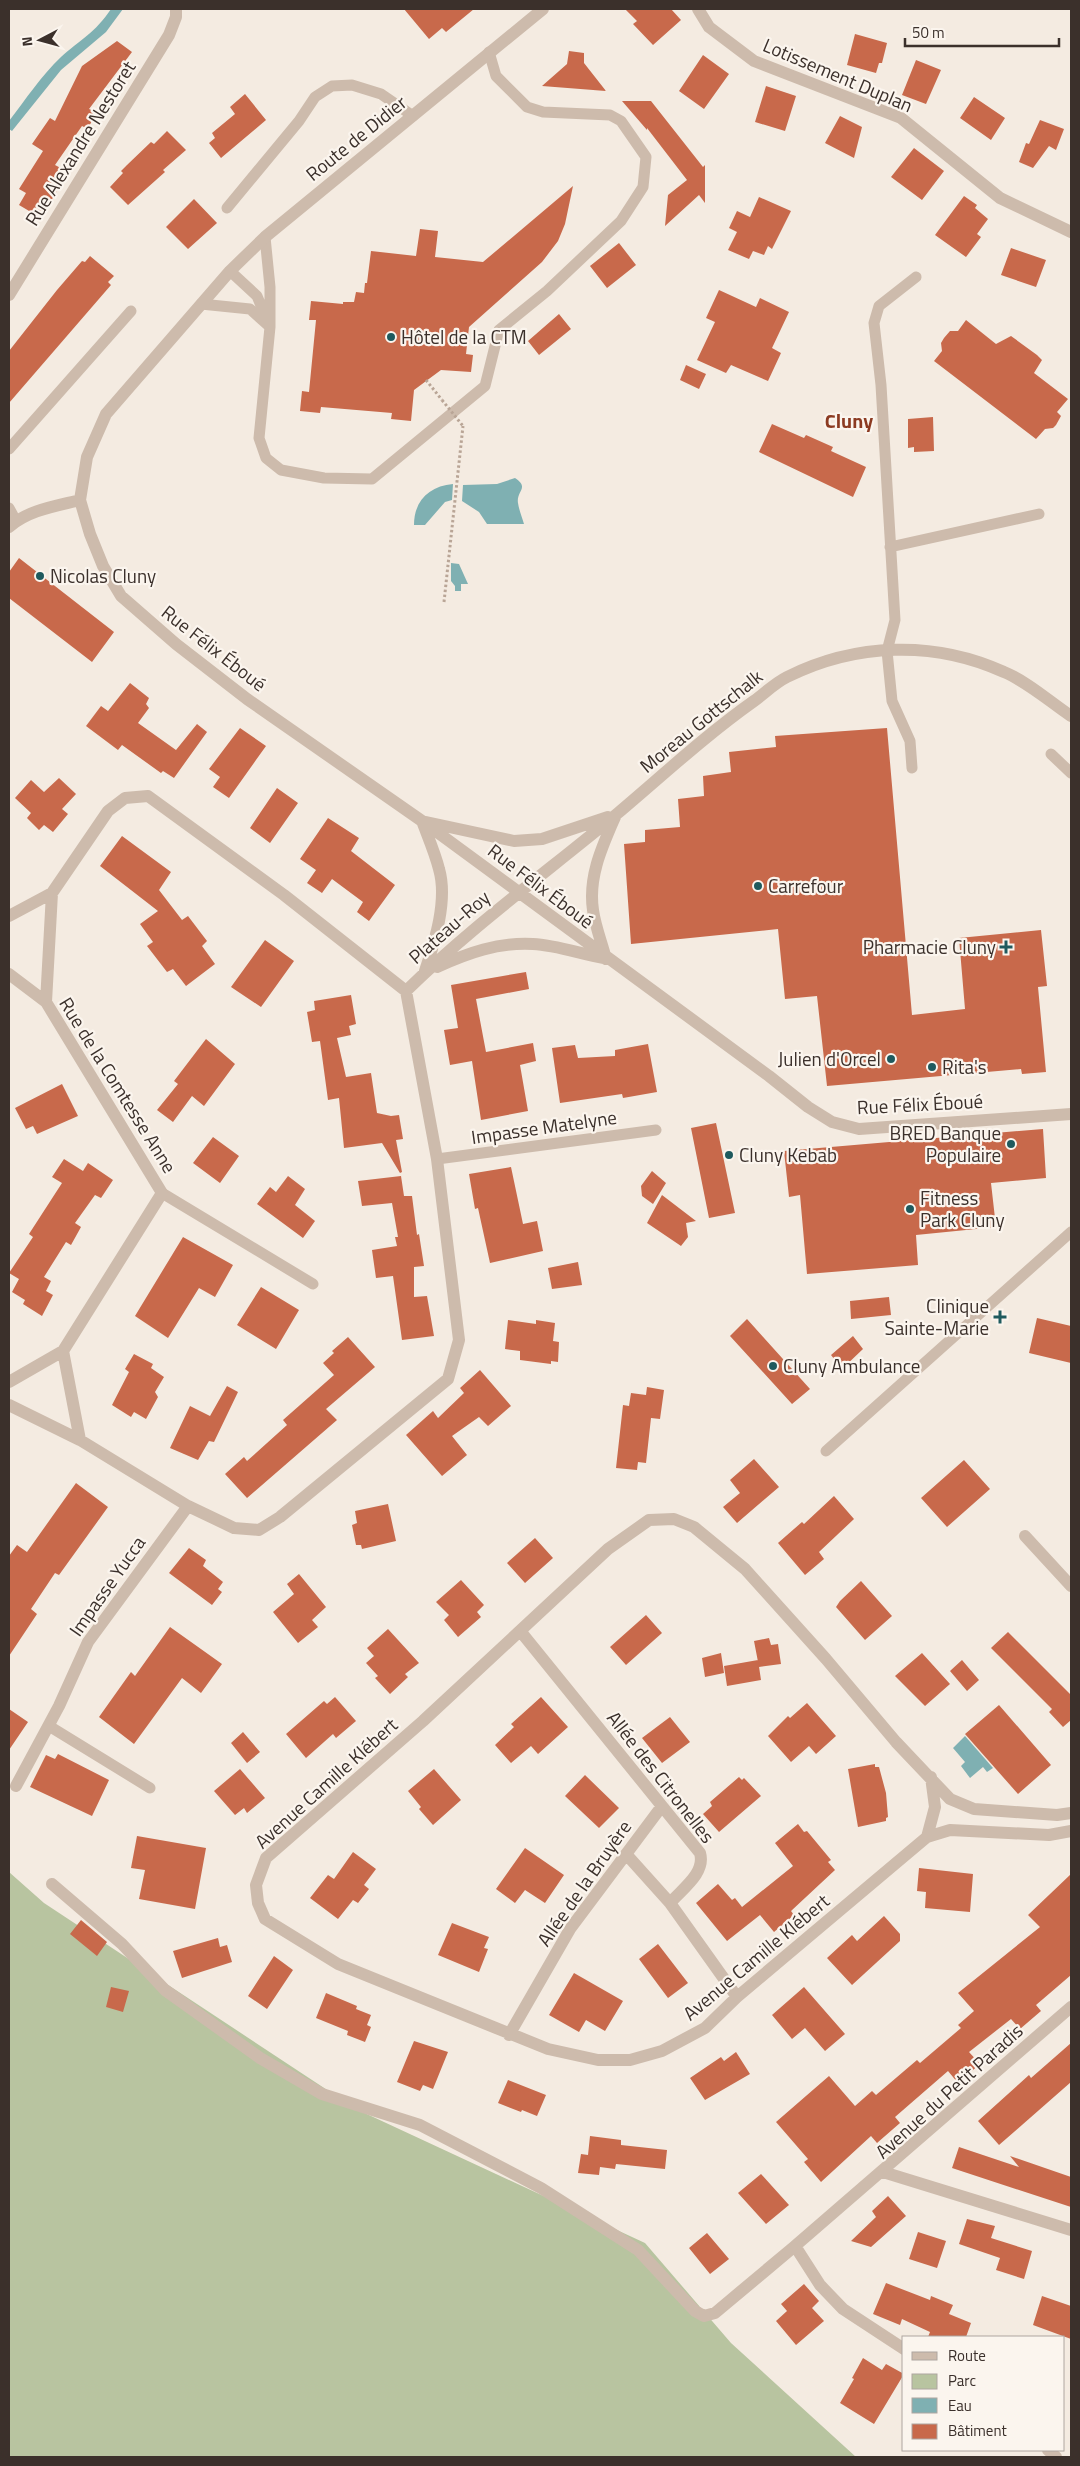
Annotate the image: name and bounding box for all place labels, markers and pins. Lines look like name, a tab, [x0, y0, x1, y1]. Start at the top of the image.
place label: Hôtel de la CTM	[401, 322, 527, 351]
marker: Hôtel de la CTM	[385, 331, 397, 343]
place label: Nicolas Cluny	[50, 561, 156, 590]
marker: Nicolas Cluny	[34, 570, 46, 582]
place label: Carrefour	[768, 871, 844, 900]
marker: Carrefour	[752, 880, 764, 892]
place label: Pharmacie Cluny	[863, 932, 996, 961]
marker: Pharmacie Cluny	[1000, 941, 1012, 953]
place label: Julien d'Orcel	[778, 1044, 881, 1073]
place label: Rita's	[942, 1052, 987, 1081]
marker: Julien d'Orcel	[885, 1053, 897, 1065]
marker: Rita's	[926, 1061, 938, 1073]
place label: BRED Banque Populaire	[890, 1118, 1001, 1169]
marker: BRED Banque Populaire	[1005, 1138, 1017, 1150]
place label: Cluny Kebab	[739, 1140, 837, 1169]
marker: Cluny Kebab	[723, 1149, 735, 1161]
place label: Fitness Park Cluny	[920, 1183, 1005, 1234]
marker: Fitness Park Cluny	[904, 1203, 916, 1215]
place label: Clinique Sainte-Marie	[884, 1291, 989, 1342]
marker: Clinique Sainte-Marie	[993, 1310, 1007, 1324]
place label: Cluny Ambulance	[783, 1351, 920, 1380]
marker: Cluny Ambulance	[767, 1360, 779, 1372]

